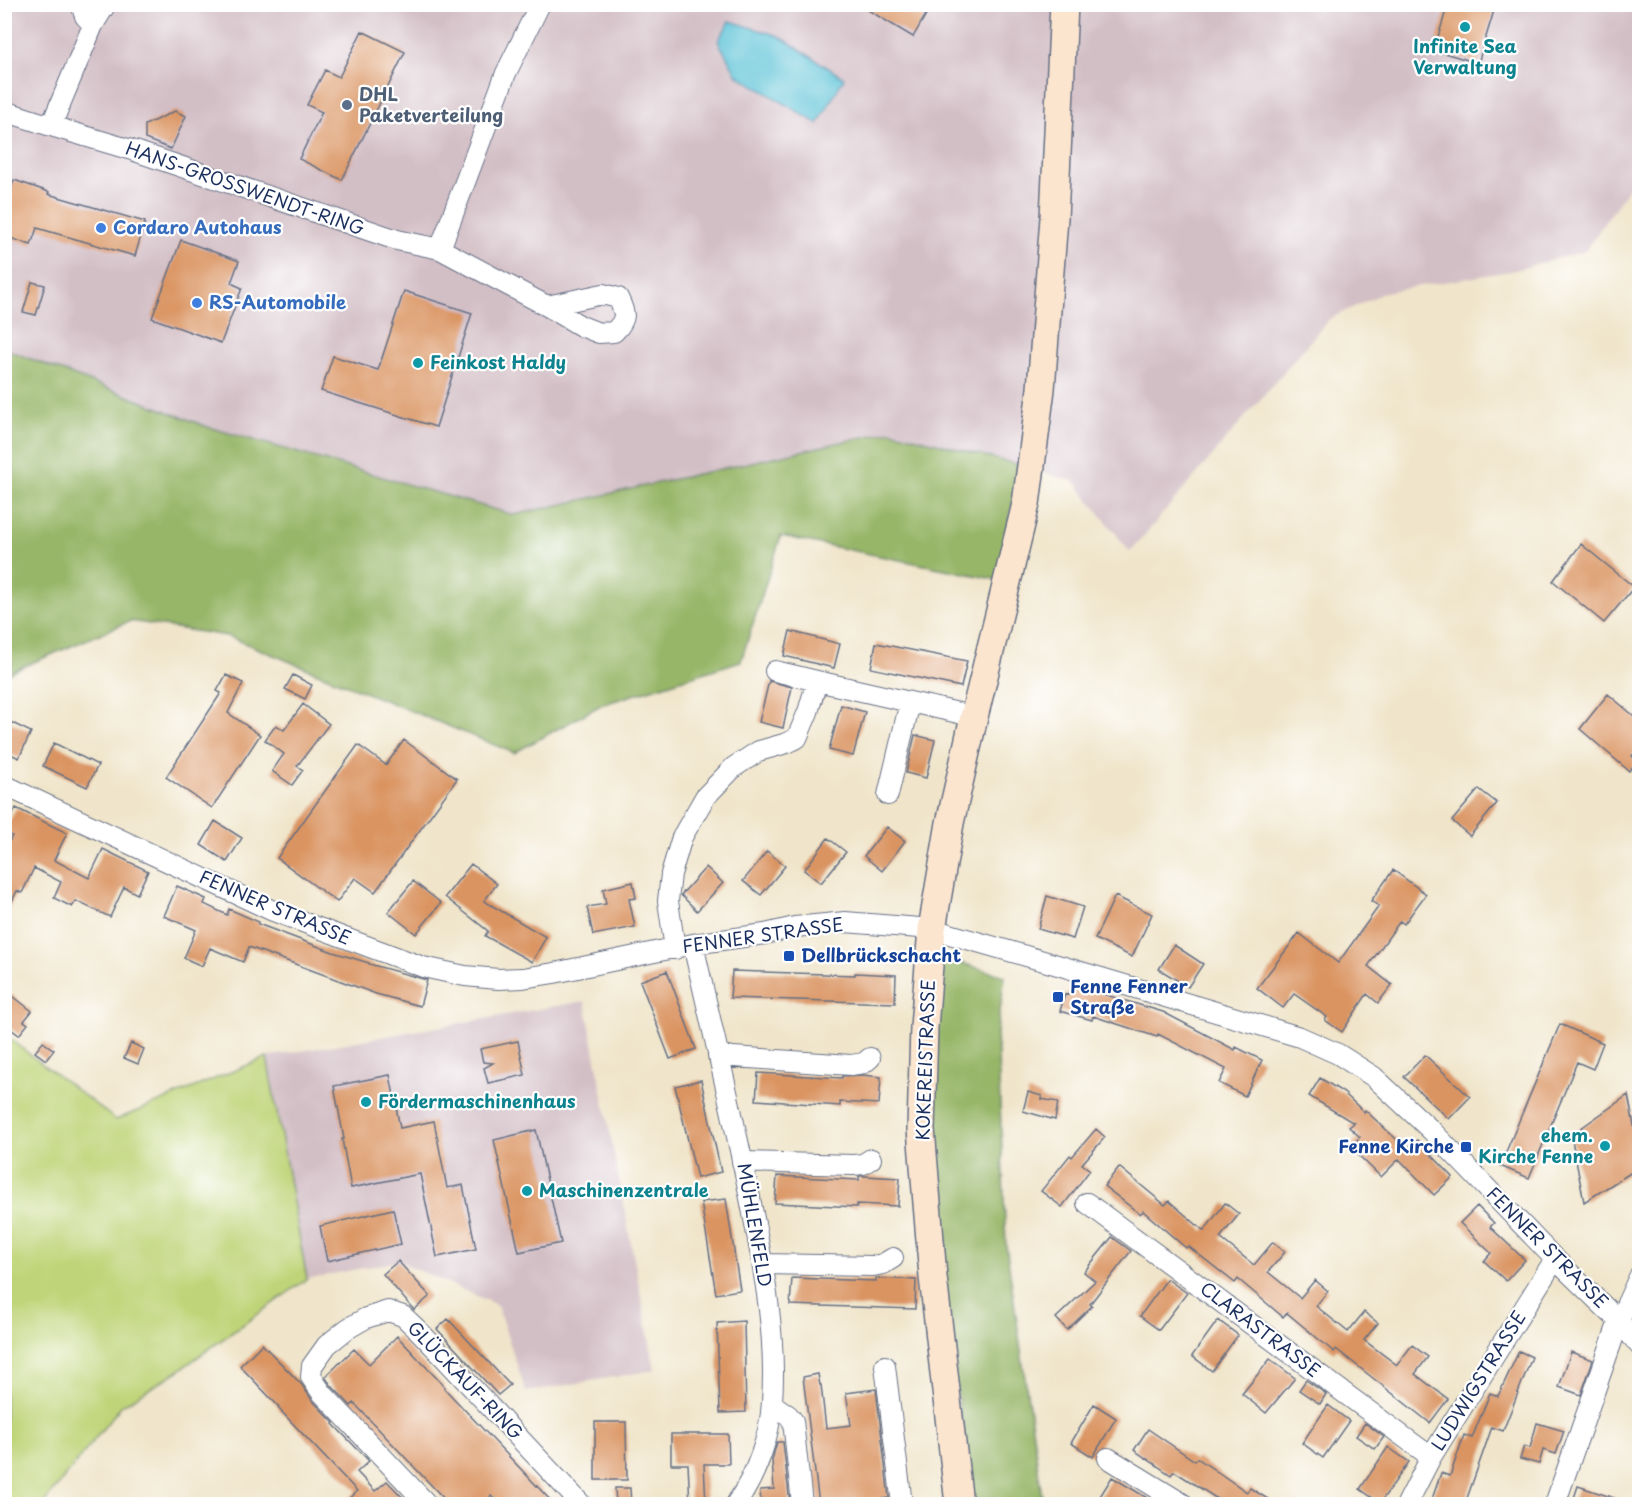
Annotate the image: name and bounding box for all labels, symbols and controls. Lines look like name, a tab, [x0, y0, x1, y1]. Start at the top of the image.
marker: Infinite Sea Verwaltung	[1458, 20, 1472, 34]
place label: Infinite Sea Verwaltung	[1413, 32, 1517, 80]
place label: DHL Paketverteilung	[359, 80, 503, 128]
marker: DHL Paketverteilung	[340, 98, 354, 112]
street label: HANS-GROSSWENDT-RING	[122, 134, 369, 241]
place label: Cordaro Autohaus	[113, 213, 282, 240]
marker: Cordaro Autohaus	[94, 221, 108, 235]
place label: RS-Automobile	[209, 288, 346, 315]
marker: RS-Automobile	[190, 296, 204, 310]
place label: Feinkost Haldy	[430, 348, 566, 375]
marker: Feinkost Haldy	[411, 356, 425, 370]
street label: FENNER STRASSE	[195, 862, 356, 951]
street label: FENNER STRASSE	[680, 910, 845, 959]
place label: Dellbrückschacht	[801, 941, 961, 968]
marker: Dellbrückschacht	[782, 949, 796, 963]
place label: Fenne Fenner Straße	[1070, 972, 1189, 1020]
street label: KOKEREISTRASSE	[908, 979, 941, 1141]
marker: Fenne Fenner Straße	[1051, 990, 1065, 1004]
place label: Fördermaschinenhaus	[378, 1087, 576, 1114]
marker: Fördermaschinenhaus	[359, 1095, 373, 1109]
place label: ehem. Kirche Fenne	[1478, 1121, 1593, 1169]
place label: Fenne Kirche	[1338, 1132, 1454, 1159]
marker: ehem. Kirche Fenne	[1598, 1139, 1612, 1153]
marker: Fenne Kirche	[1459, 1140, 1473, 1154]
street label: MÜHLENFELD	[731, 1161, 780, 1289]
place label: Maschinenzentrale	[539, 1176, 709, 1203]
street label: FENNER STRASSE	[1481, 1180, 1615, 1314]
marker: Maschinenzentrale	[520, 1184, 534, 1198]
street label: CLARASTRASSE	[1195, 1275, 1327, 1383]
street label: LUDWIGSTRASSE	[1424, 1305, 1532, 1455]
street label: GLÜCKAUF-RING	[402, 1314, 530, 1446]

